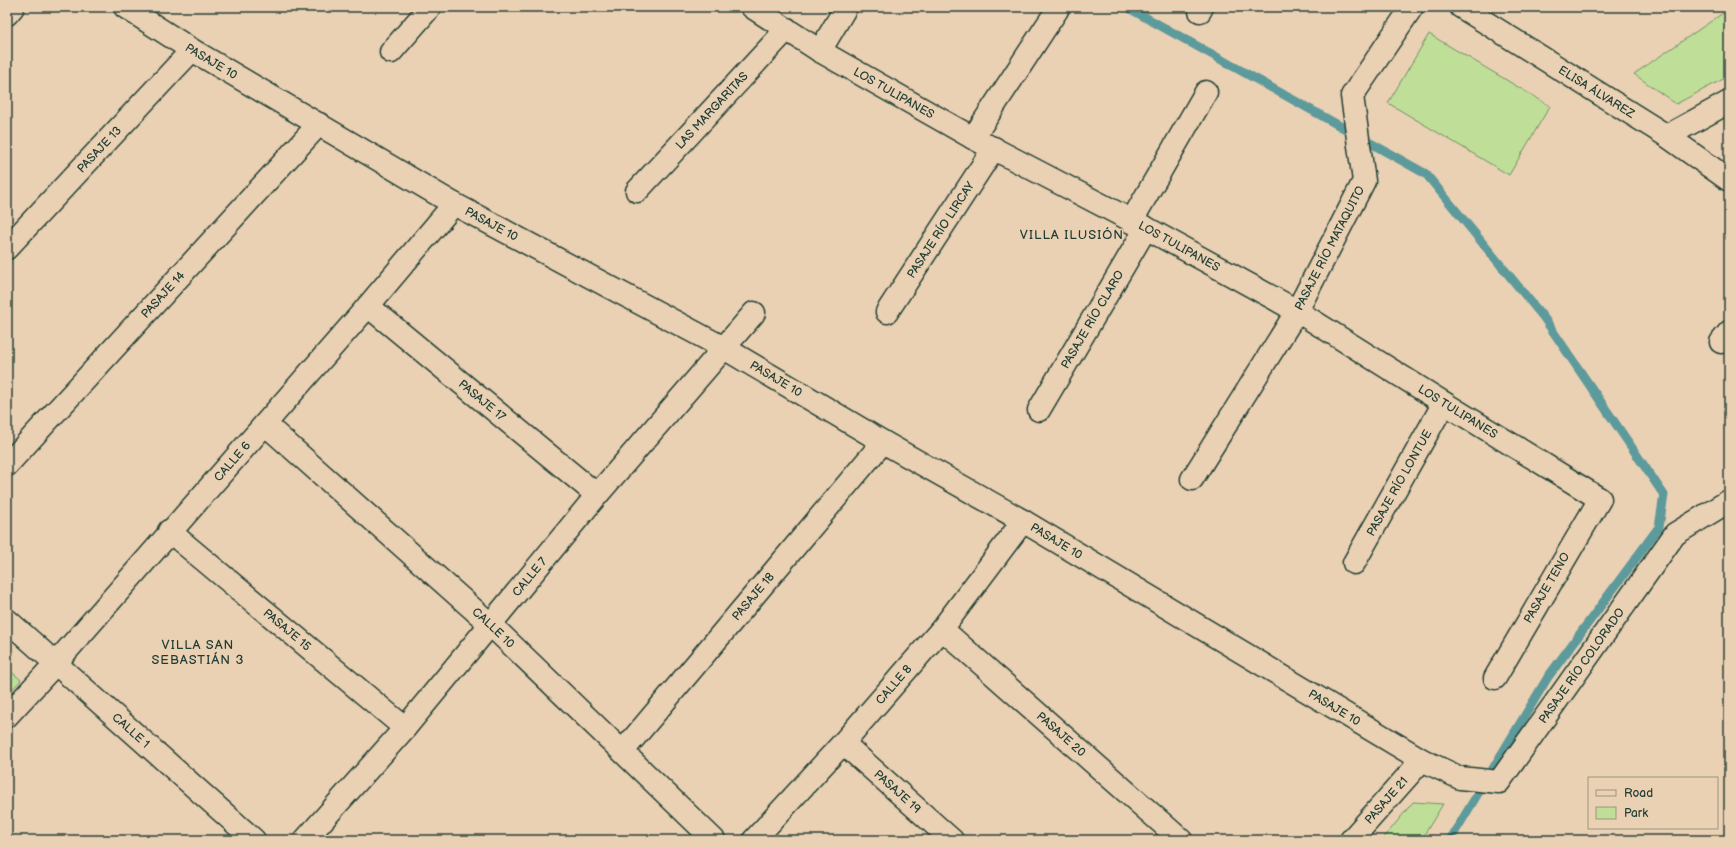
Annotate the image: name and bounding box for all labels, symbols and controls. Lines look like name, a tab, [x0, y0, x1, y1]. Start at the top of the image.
street label: PASAJE 10	[182, 40, 240, 83]
street label: ELISA ÁLVAREZ	[1556, 62, 1638, 122]
street label: LOS TULIPANES	[851, 64, 937, 122]
street label: LAS MARGARITAS	[672, 68, 751, 152]
street label: PASAJE 13	[74, 123, 125, 176]
street label: PASAJE RÍO LIRCAY	[904, 178, 978, 281]
street label: PASAJE RÍO MATAQUITO	[1291, 183, 1368, 313]
street label: PASAJE 10	[462, 204, 521, 244]
street label: LOS TULIPANES	[1136, 218, 1223, 275]
district label: VILLA ILUSIÓN	[1020, 226, 1124, 243]
street label: PASAJE 14	[138, 267, 189, 321]
street label: PASAJE RÍO CLARO	[1057, 268, 1127, 371]
street label: PASAJE 10	[747, 358, 805, 400]
street label: PASAJE 17	[455, 376, 509, 424]
street label: LOS TULIPANES	[1415, 381, 1500, 442]
street label: PASAJE RÍO LONTUE	[1363, 427, 1435, 539]
street label: CALLE 6	[211, 438, 254, 484]
street label: PASAJE 10	[1028, 520, 1085, 562]
street label: PASAJE TENO	[1521, 550, 1573, 626]
street label: CALLE 7	[509, 554, 550, 600]
street label: PASAJE 18	[729, 569, 777, 623]
street label: CALLE 10	[469, 604, 518, 651]
street label: PASAJE 15	[260, 605, 314, 654]
street label: PASAJE RÍO COLORADO	[1535, 605, 1628, 726]
district label: VILLA SAN SEBASTIÁN 3	[151, 637, 245, 668]
street label: CALLE 8	[872, 662, 915, 708]
street label: PASAJE 10	[1306, 686, 1363, 729]
street label: PASAJE 20	[1034, 709, 1089, 760]
street label: CALLE 1	[109, 710, 153, 751]
street label: PASAJE 19	[871, 767, 924, 816]
street label: PASAJE 21	[1361, 774, 1411, 827]
legend	[1588, 777, 1718, 829]
text: Road	[1624, 786, 1653, 801]
text: Park	[1624, 806, 1648, 821]

